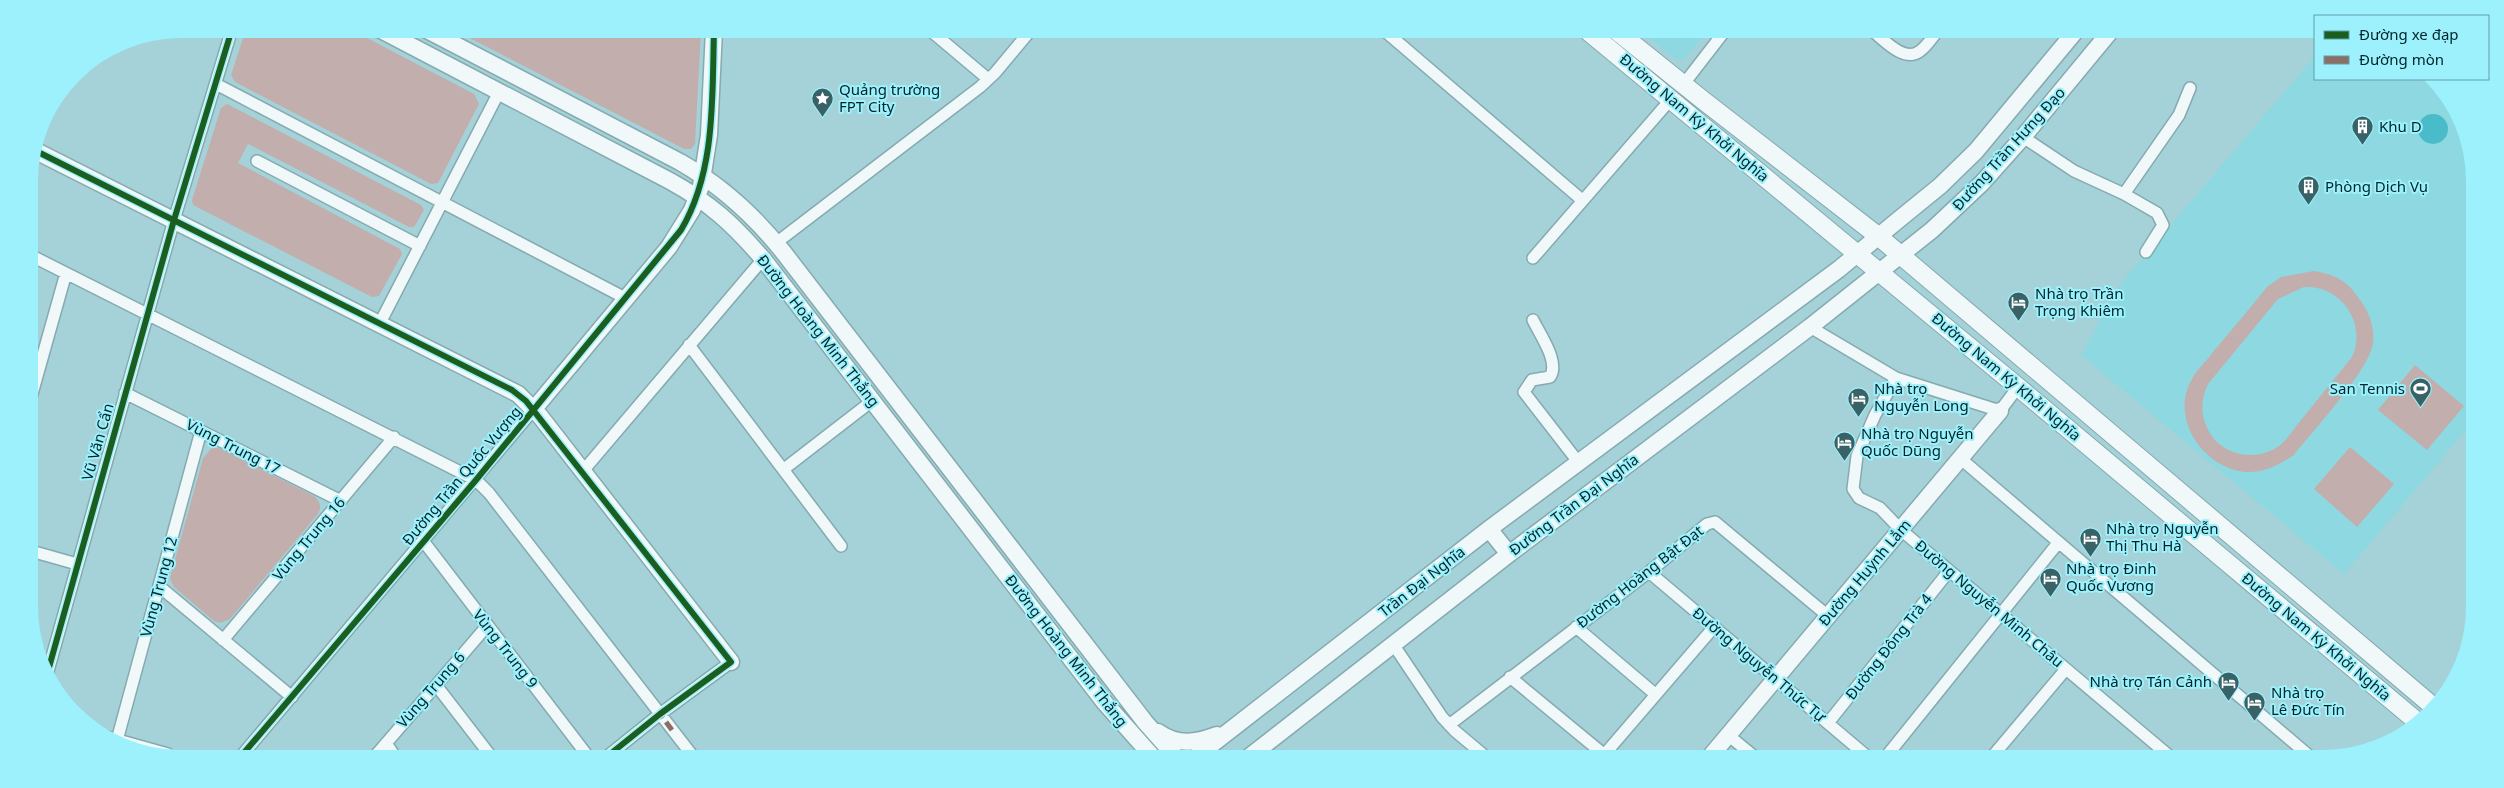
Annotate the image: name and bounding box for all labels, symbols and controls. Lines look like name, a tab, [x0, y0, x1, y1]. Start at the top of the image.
legend	[2314, 15, 2489, 80]
text: Đường xe đạp	[2359, 24, 2459, 44]
street label: Đường Nam Kỳ Khởi Nghĩa	[1616, 49, 1773, 186]
text: Đường mòn	[2359, 49, 2444, 69]
place label: Quảng trường FPT City	[839, 79, 940, 116]
street label: Đường Trần Hưng Đạo	[1947, 82, 2069, 214]
place icon: Quảng trường FPT City	[811, 87, 835, 118]
building icon: Khu D	[2351, 115, 2375, 146]
place label: Khu D	[2379, 116, 2422, 136]
building icon: Phòng Dịch Vụ	[2297, 175, 2321, 206]
place label: Phòng Dịch Vụ	[2325, 176, 2428, 196]
street label: Đường Hoàng Minh Thắng	[753, 250, 885, 411]
place label: Nhà trọ Trần Trọng Khiêm	[2035, 283, 2125, 320]
hotel icon: Nhà trọ Trần Trọng Khiêm	[2007, 291, 2031, 322]
street label: Đường Nam Kỳ Khởi Nghĩa	[1928, 308, 2085, 445]
sports icon: San Tennis	[2409, 377, 2433, 408]
place label: Nhà trọ Nguyễn Long	[1874, 378, 1969, 415]
place label: San Tennis	[2330, 378, 2405, 398]
hotel icon: Nhà trọ Nguyễn Long	[1846, 386, 1870, 417]
street label: Vũ Văn Cẩn	[76, 401, 118, 483]
street label: Đường Trần Quốc Vượng	[397, 402, 525, 549]
street label: Vùng Trung 17	[183, 414, 284, 478]
place label: Nhà trọ Nguyễn Quốc Dũng	[1861, 423, 1974, 460]
hotel icon: Nhà trọ Nguyễn Quốc Dũng	[1833, 431, 1857, 462]
street label: Đường Trần Đại Nghĩa	[1505, 449, 1642, 559]
street label: Vùng Trung 16	[267, 492, 349, 584]
street label: Đường Huỳnh Lắm	[1814, 515, 1915, 630]
place label: Nhà trọ Nguyễn Thị Thu Hà	[2106, 518, 2219, 555]
street label: Đường Hoàng Bật Đạt	[1572, 520, 1707, 632]
hotel icon: Nhà trọ Nguyễn Thị Thu Hà	[2078, 526, 2102, 557]
street label: Vùng Trung 12	[135, 534, 181, 639]
street label: Đường Nguyễn Minh Châu	[1911, 535, 2068, 671]
street label: Trần Đại Nghĩa	[1374, 541, 1469, 621]
place label: Nhà trọ Đinh Quốc Vương	[2066, 558, 2157, 595]
hotel icon: Nhà trọ Đinh Quốc Vương	[2038, 566, 2062, 597]
street label: Đường Nam Kỳ Khởi Nghĩa	[2238, 568, 2395, 705]
street label: Đường Hoàng Minh Thắng	[1001, 570, 1133, 731]
street label: Đường Đông Trà 4	[1840, 589, 1936, 704]
street label: Đường Nguyễn Thức Tự	[1689, 602, 1831, 727]
street label: Vùng Trung 9	[469, 605, 543, 692]
street label: Vùng Trung 6	[392, 647, 469, 732]
hotel icon: Nhà trọ Tán Cảnh	[2216, 670, 2240, 701]
place label: Nhà trọ Tán Cảnh	[2090, 671, 2212, 691]
place label: Nhà trọ Lê Đức Tín	[2271, 682, 2345, 719]
hotel icon: Nhà trọ Lê Đức Tín	[2243, 690, 2267, 721]

